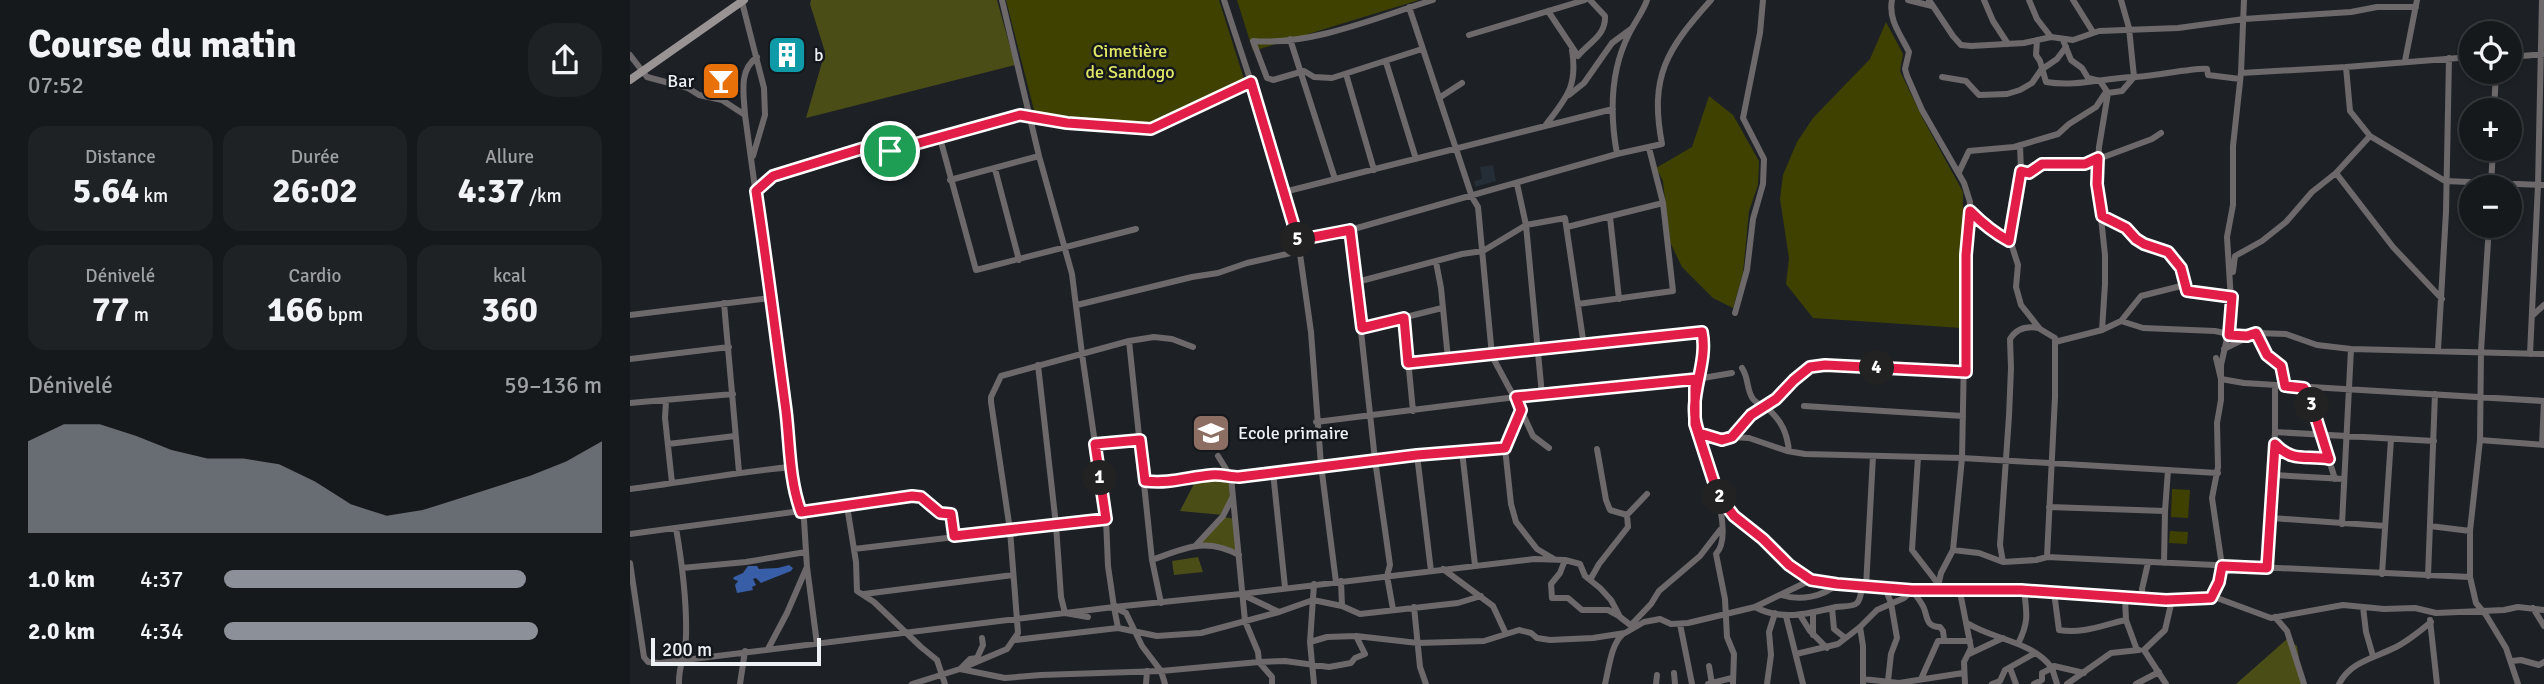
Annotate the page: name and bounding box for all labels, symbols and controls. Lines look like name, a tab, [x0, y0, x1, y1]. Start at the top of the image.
text: Course du matin	[28, 21, 297, 68]
map controls	[2459, 21, 2522, 238]
button: locate	[2459, 21, 2522, 84]
button: share	[528, 23, 602, 97]
building icon: b	[766, 34, 808, 76]
park label: Cimetière de Sandogo	[1085, 40, 1175, 83]
place label: b	[814, 44, 824, 66]
bar icon: Bar	[700, 60, 742, 102]
place label: Bar	[667, 70, 694, 92]
text: 07:52	[28, 71, 84, 100]
button: +	[2459, 98, 2522, 161]
pin	[860, 121, 920, 181]
icon: arrive	[871, 132, 909, 170]
text: Distance	[85, 145, 156, 169]
text: Durée	[291, 145, 339, 169]
text: Allure	[485, 145, 534, 169]
text: 5.64	[73, 169, 139, 212]
text: 26:02	[272, 169, 358, 212]
text: 4:37	[458, 169, 525, 212]
button: −	[2459, 175, 2522, 238]
text: km	[139, 184, 168, 208]
text: /km	[525, 184, 562, 208]
pin: 5	[1280, 222, 1316, 258]
text: 5	[1292, 227, 1303, 251]
text: Dénivelé	[85, 264, 155, 288]
text: Cardio	[289, 264, 341, 288]
text: kcal	[493, 264, 526, 288]
text: 77	[92, 288, 130, 331]
text: 166	[267, 288, 324, 331]
text: 360	[481, 288, 538, 331]
text: m	[130, 303, 149, 327]
text: bpm	[324, 303, 363, 327]
pin: 4	[1860, 350, 1894, 386]
text: 4	[1871, 355, 1882, 379]
text: Dénivelé	[28, 371, 113, 400]
text: 59–136 m	[504, 371, 602, 400]
pin: 3	[2294, 388, 2330, 422]
text: 3	[2306, 392, 2317, 416]
school or university icon: Ecole primaire	[1190, 412, 1232, 454]
place label: Ecole primaire	[1238, 422, 1349, 444]
pin: 1	[1082, 461, 1118, 496]
text: 1	[1094, 465, 1105, 489]
pin: 2	[1702, 480, 1738, 514]
text: 2	[1714, 484, 1725, 508]
text: 1.0 km	[28, 565, 95, 594]
text: 4:37	[140, 565, 183, 594]
text: 2.0 km	[28, 617, 95, 646]
text: 4:34	[140, 617, 183, 646]
scale bar	[651, 635, 821, 667]
text: 200 m	[662, 638, 712, 662]

